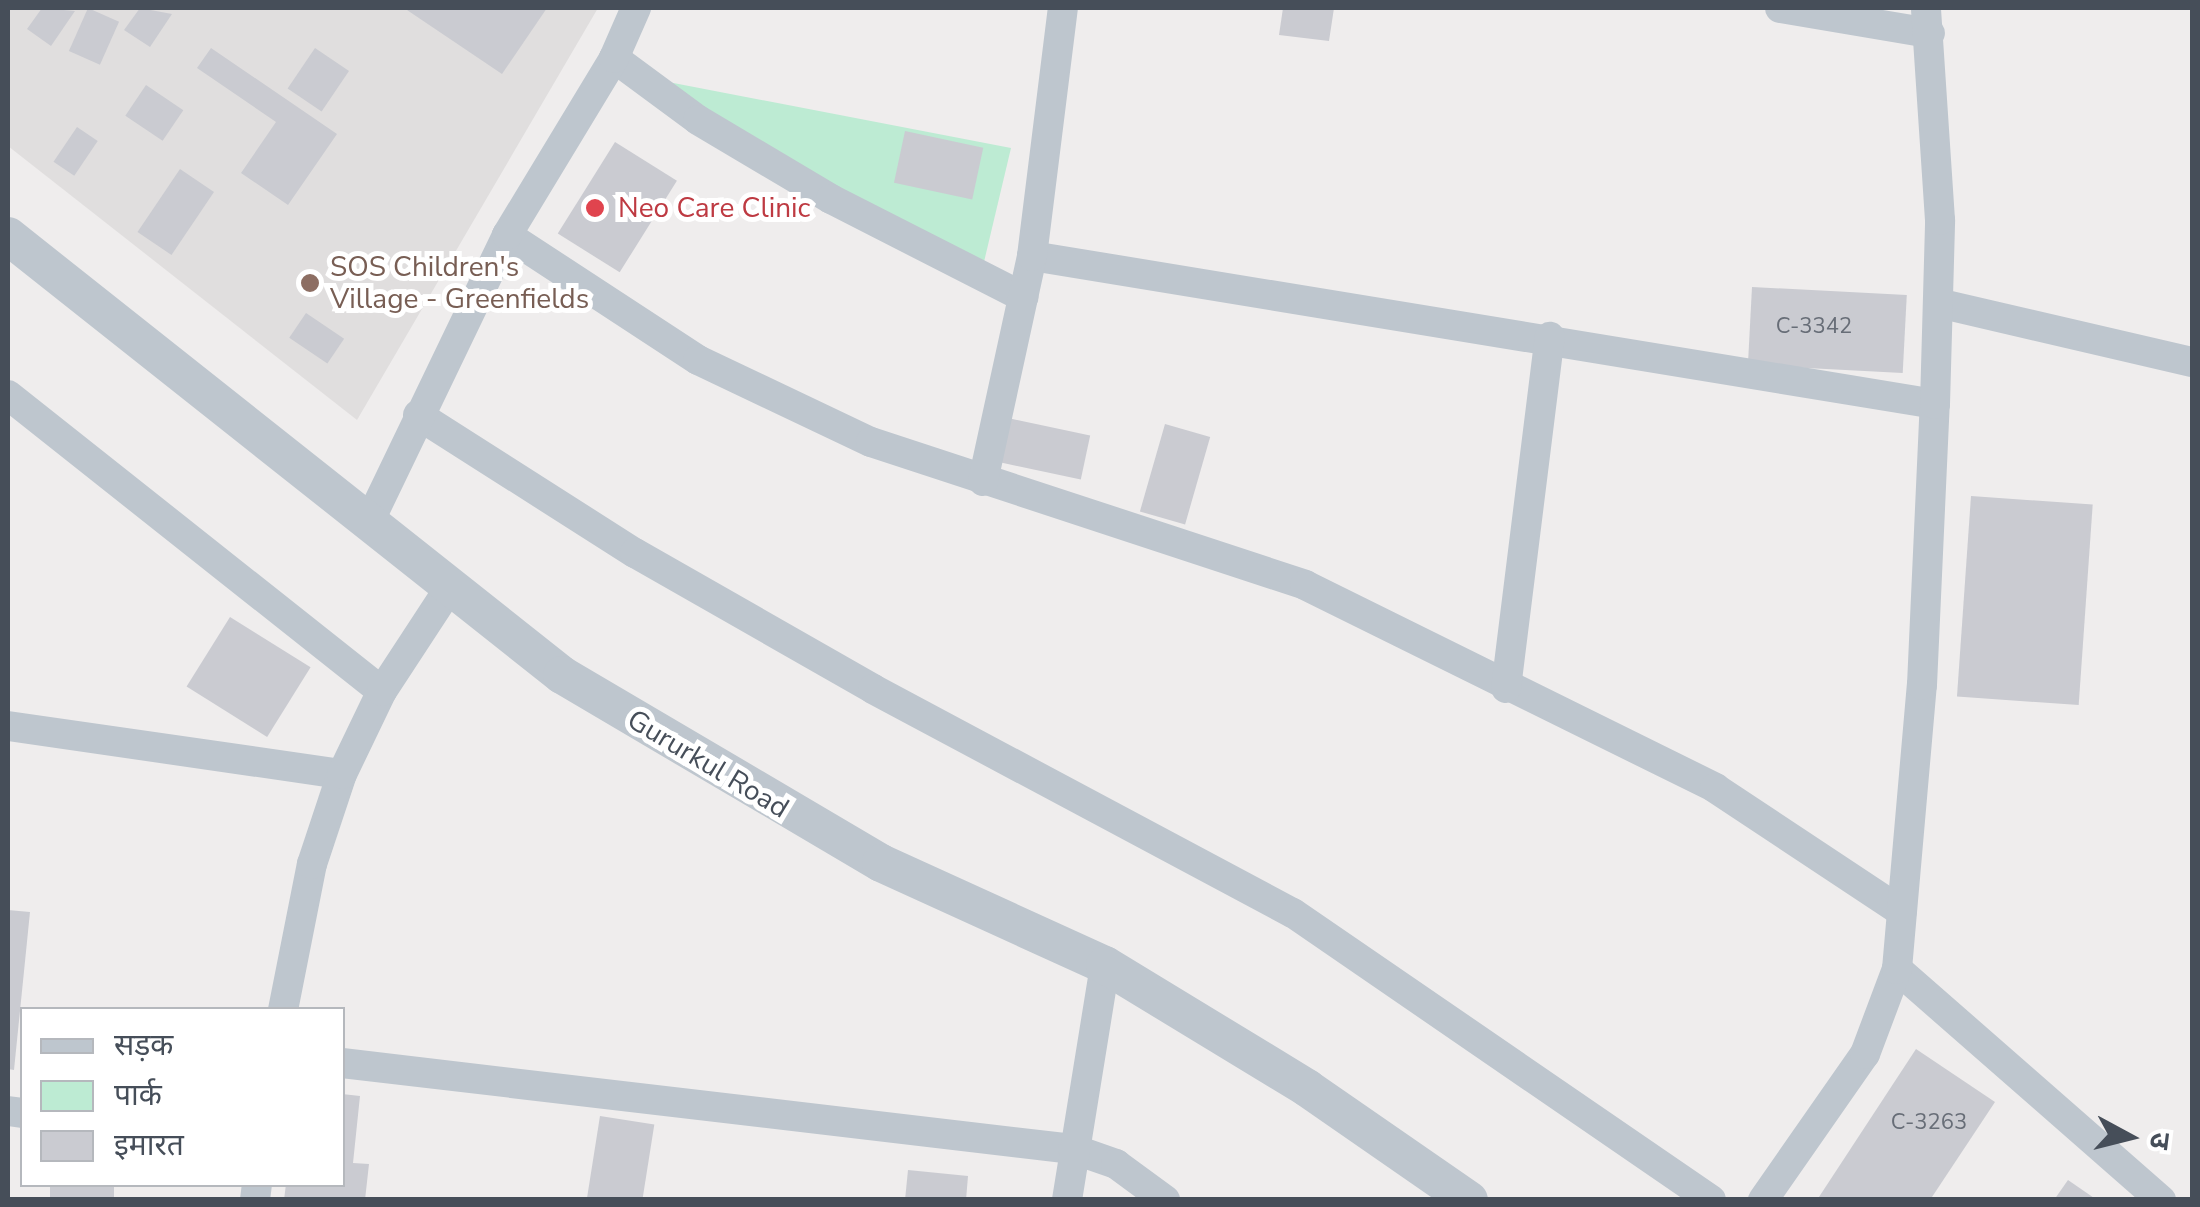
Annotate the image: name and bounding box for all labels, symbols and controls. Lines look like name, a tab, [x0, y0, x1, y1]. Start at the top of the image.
place label: Neo Care Clinic	[618, 191, 811, 225]
marker: Neo Care Clinic	[582, 195, 608, 221]
place label: SOS Children's Village - Greenfields	[330, 250, 589, 316]
marker: SOS Children's Village - Greenfields	[299, 272, 321, 294]
house number: C-3342	[1776, 314, 1852, 340]
street label: Gururkul Road	[621, 703, 795, 825]
legend	[20, 1007, 345, 1187]
text: सड़क	[114, 1025, 173, 1066]
text: पार्क	[114, 1075, 162, 1116]
north arrow	[2080, 1087, 2180, 1187]
house number: C-3263	[1891, 1110, 1967, 1136]
text: इमारत	[114, 1125, 184, 1166]
text: उ	[2140, 1130, 2180, 1151]

